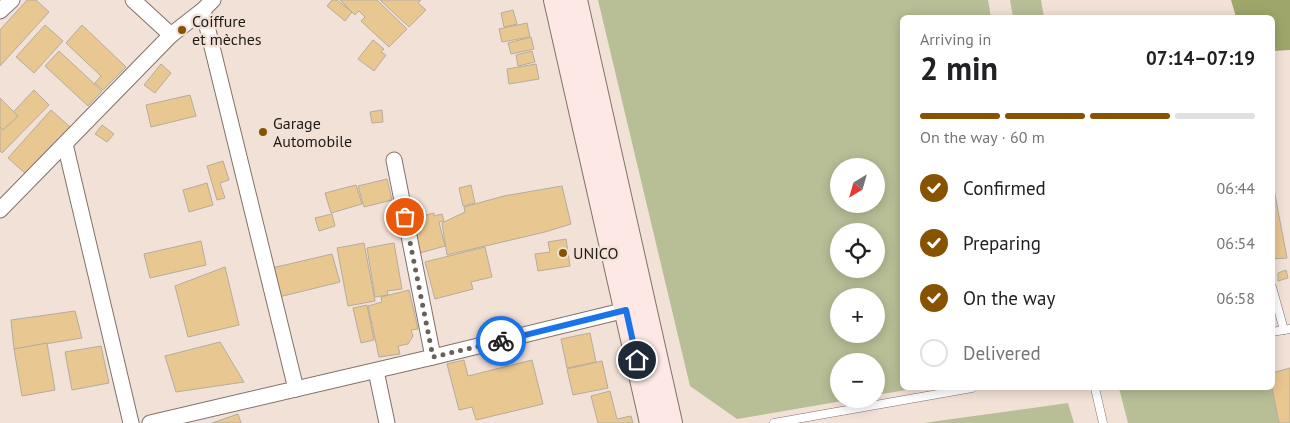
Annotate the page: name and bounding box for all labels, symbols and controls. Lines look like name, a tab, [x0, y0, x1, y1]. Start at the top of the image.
place label: Coiffure et mèches	[192, 11, 262, 49]
marker: Coiffure et mèches	[176, 24, 188, 36]
text: Arriving in	[920, 29, 991, 49]
text: 07:14–07:19	[1146, 46, 1255, 70]
text: 2 min	[920, 47, 998, 89]
place label: Garage Automobile	[273, 113, 352, 151]
marker: Garage Automobile	[257, 126, 269, 138]
text: On the way · 60 m	[920, 127, 1045, 147]
north arrow	[830, 158, 885, 212]
map controls	[830, 158, 885, 408]
icon: check	[920, 174, 948, 202]
text: Confirmed	[963, 176, 1046, 200]
text: 06:44	[1217, 178, 1255, 198]
pin	[384, 196, 426, 238]
icon: bag	[391, 203, 419, 231]
button: locate	[830, 223, 885, 278]
icon: check	[920, 229, 948, 257]
text: Preparing	[963, 231, 1041, 255]
text: 06:54	[1217, 233, 1255, 253]
place label: UNICO	[573, 243, 619, 263]
marker: UNICO	[557, 247, 569, 259]
icon: check	[920, 284, 948, 312]
text: On the way	[963, 286, 1055, 310]
button: +	[830, 288, 885, 343]
text: 06:58	[1217, 288, 1255, 308]
courier	[476, 316, 526, 366]
icon: bike	[487, 327, 515, 355]
pin	[616, 339, 658, 381]
text: Delivered	[963, 341, 1041, 365]
icon: home	[623, 346, 651, 374]
button: −	[830, 353, 885, 408]

